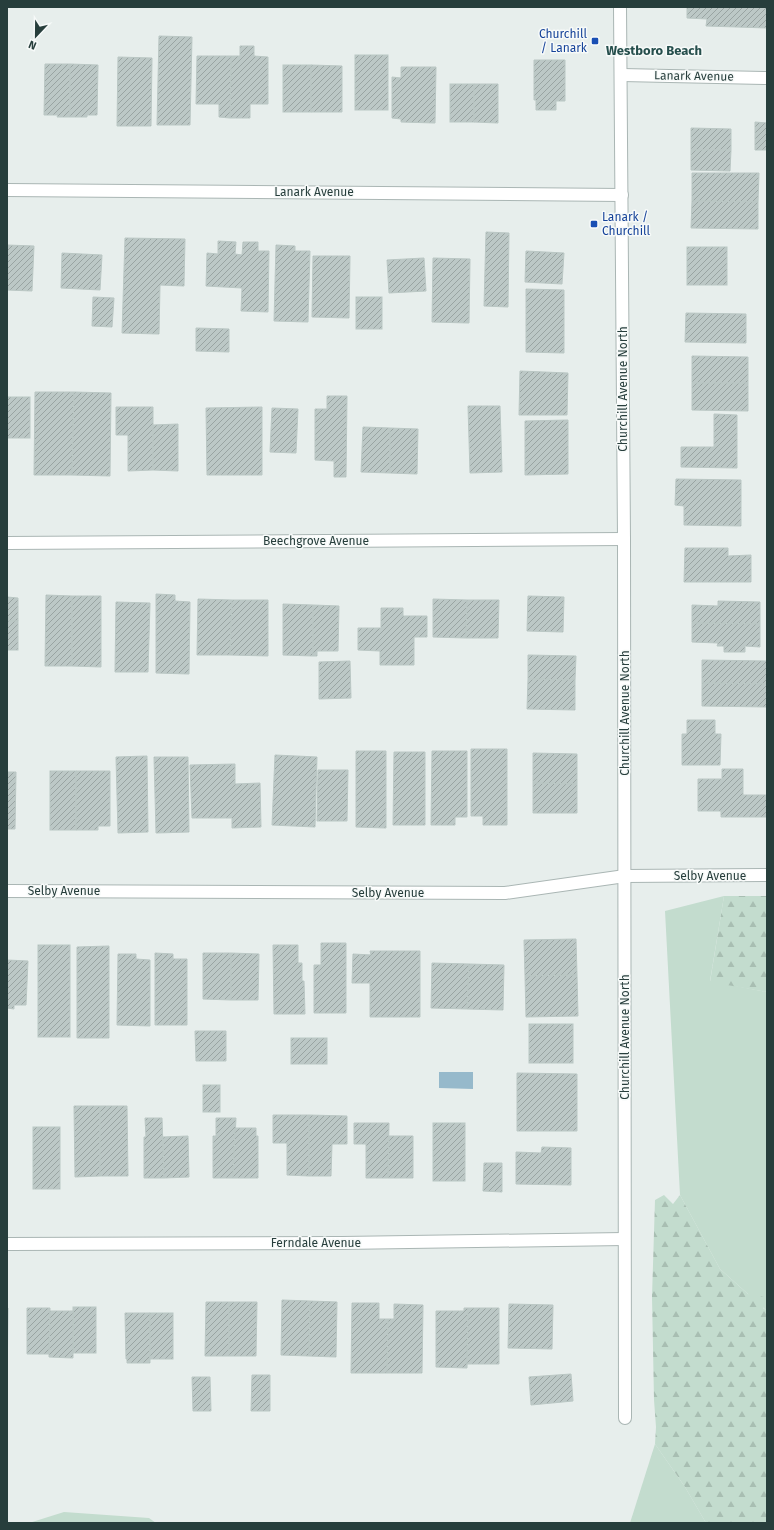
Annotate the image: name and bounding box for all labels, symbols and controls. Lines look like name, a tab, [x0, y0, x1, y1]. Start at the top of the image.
north arrow	[16, 16, 56, 56]
place label: Churchill / Lanark	[539, 27, 588, 55]
marker: Churchill / Lanark	[590, 36, 600, 46]
text: N	[27, 37, 38, 52]
district label: Westboro Beach	[606, 43, 702, 58]
street label: Lanark Avenue	[654, 68, 734, 84]
street label: Lanark Avenue	[274, 185, 354, 199]
place label: Lanark / Churchill	[602, 210, 651, 238]
marker: Lanark / Churchill	[589, 219, 599, 229]
street label: Churchill Avenue North	[616, 326, 630, 452]
street label: Beechgrove Avenue	[263, 534, 369, 548]
street label: Churchill Avenue North	[618, 650, 632, 776]
street label: Selby Avenue	[674, 869, 746, 883]
street label: Selby Avenue	[28, 884, 100, 898]
street label: Selby Avenue	[352, 886, 424, 900]
street label: Churchill Avenue North	[618, 974, 632, 1100]
street label: Ferndale Avenue	[271, 1236, 361, 1250]

